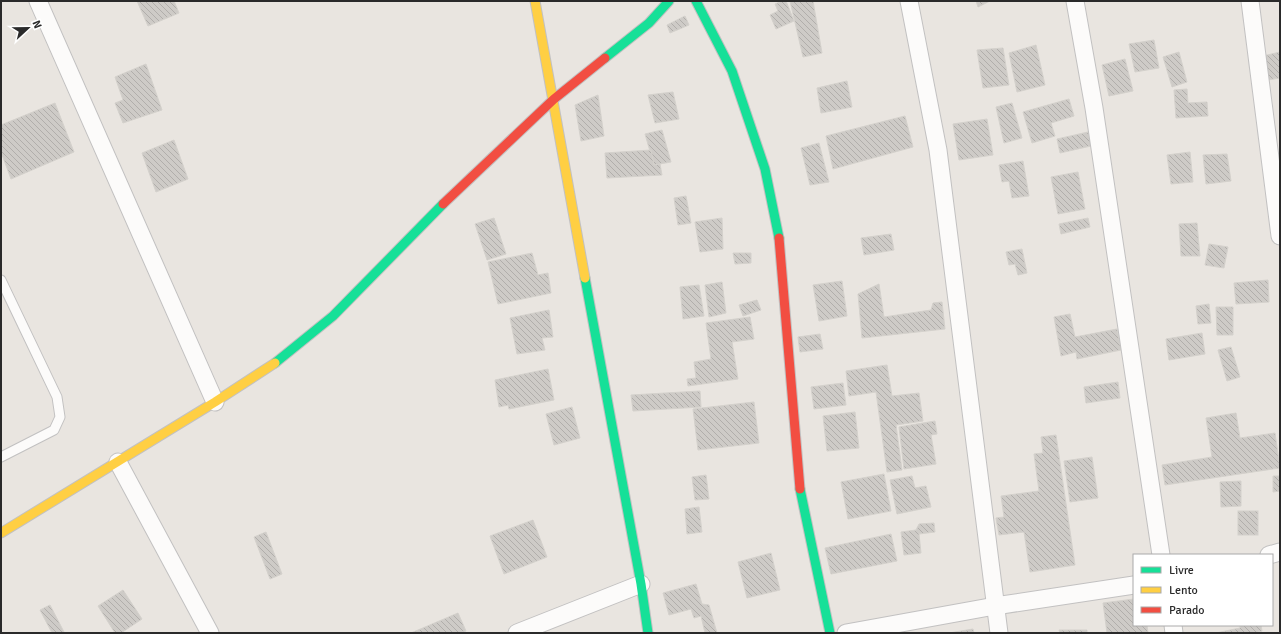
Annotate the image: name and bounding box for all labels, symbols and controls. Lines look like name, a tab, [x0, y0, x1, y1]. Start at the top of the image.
north arrow	[8, 8, 48, 48]
text: N	[29, 18, 44, 30]
legend	[1133, 554, 1273, 626]
text: Livre	[1169, 563, 1194, 578]
text: Lento	[1169, 583, 1198, 598]
text: Parado	[1169, 603, 1205, 618]

